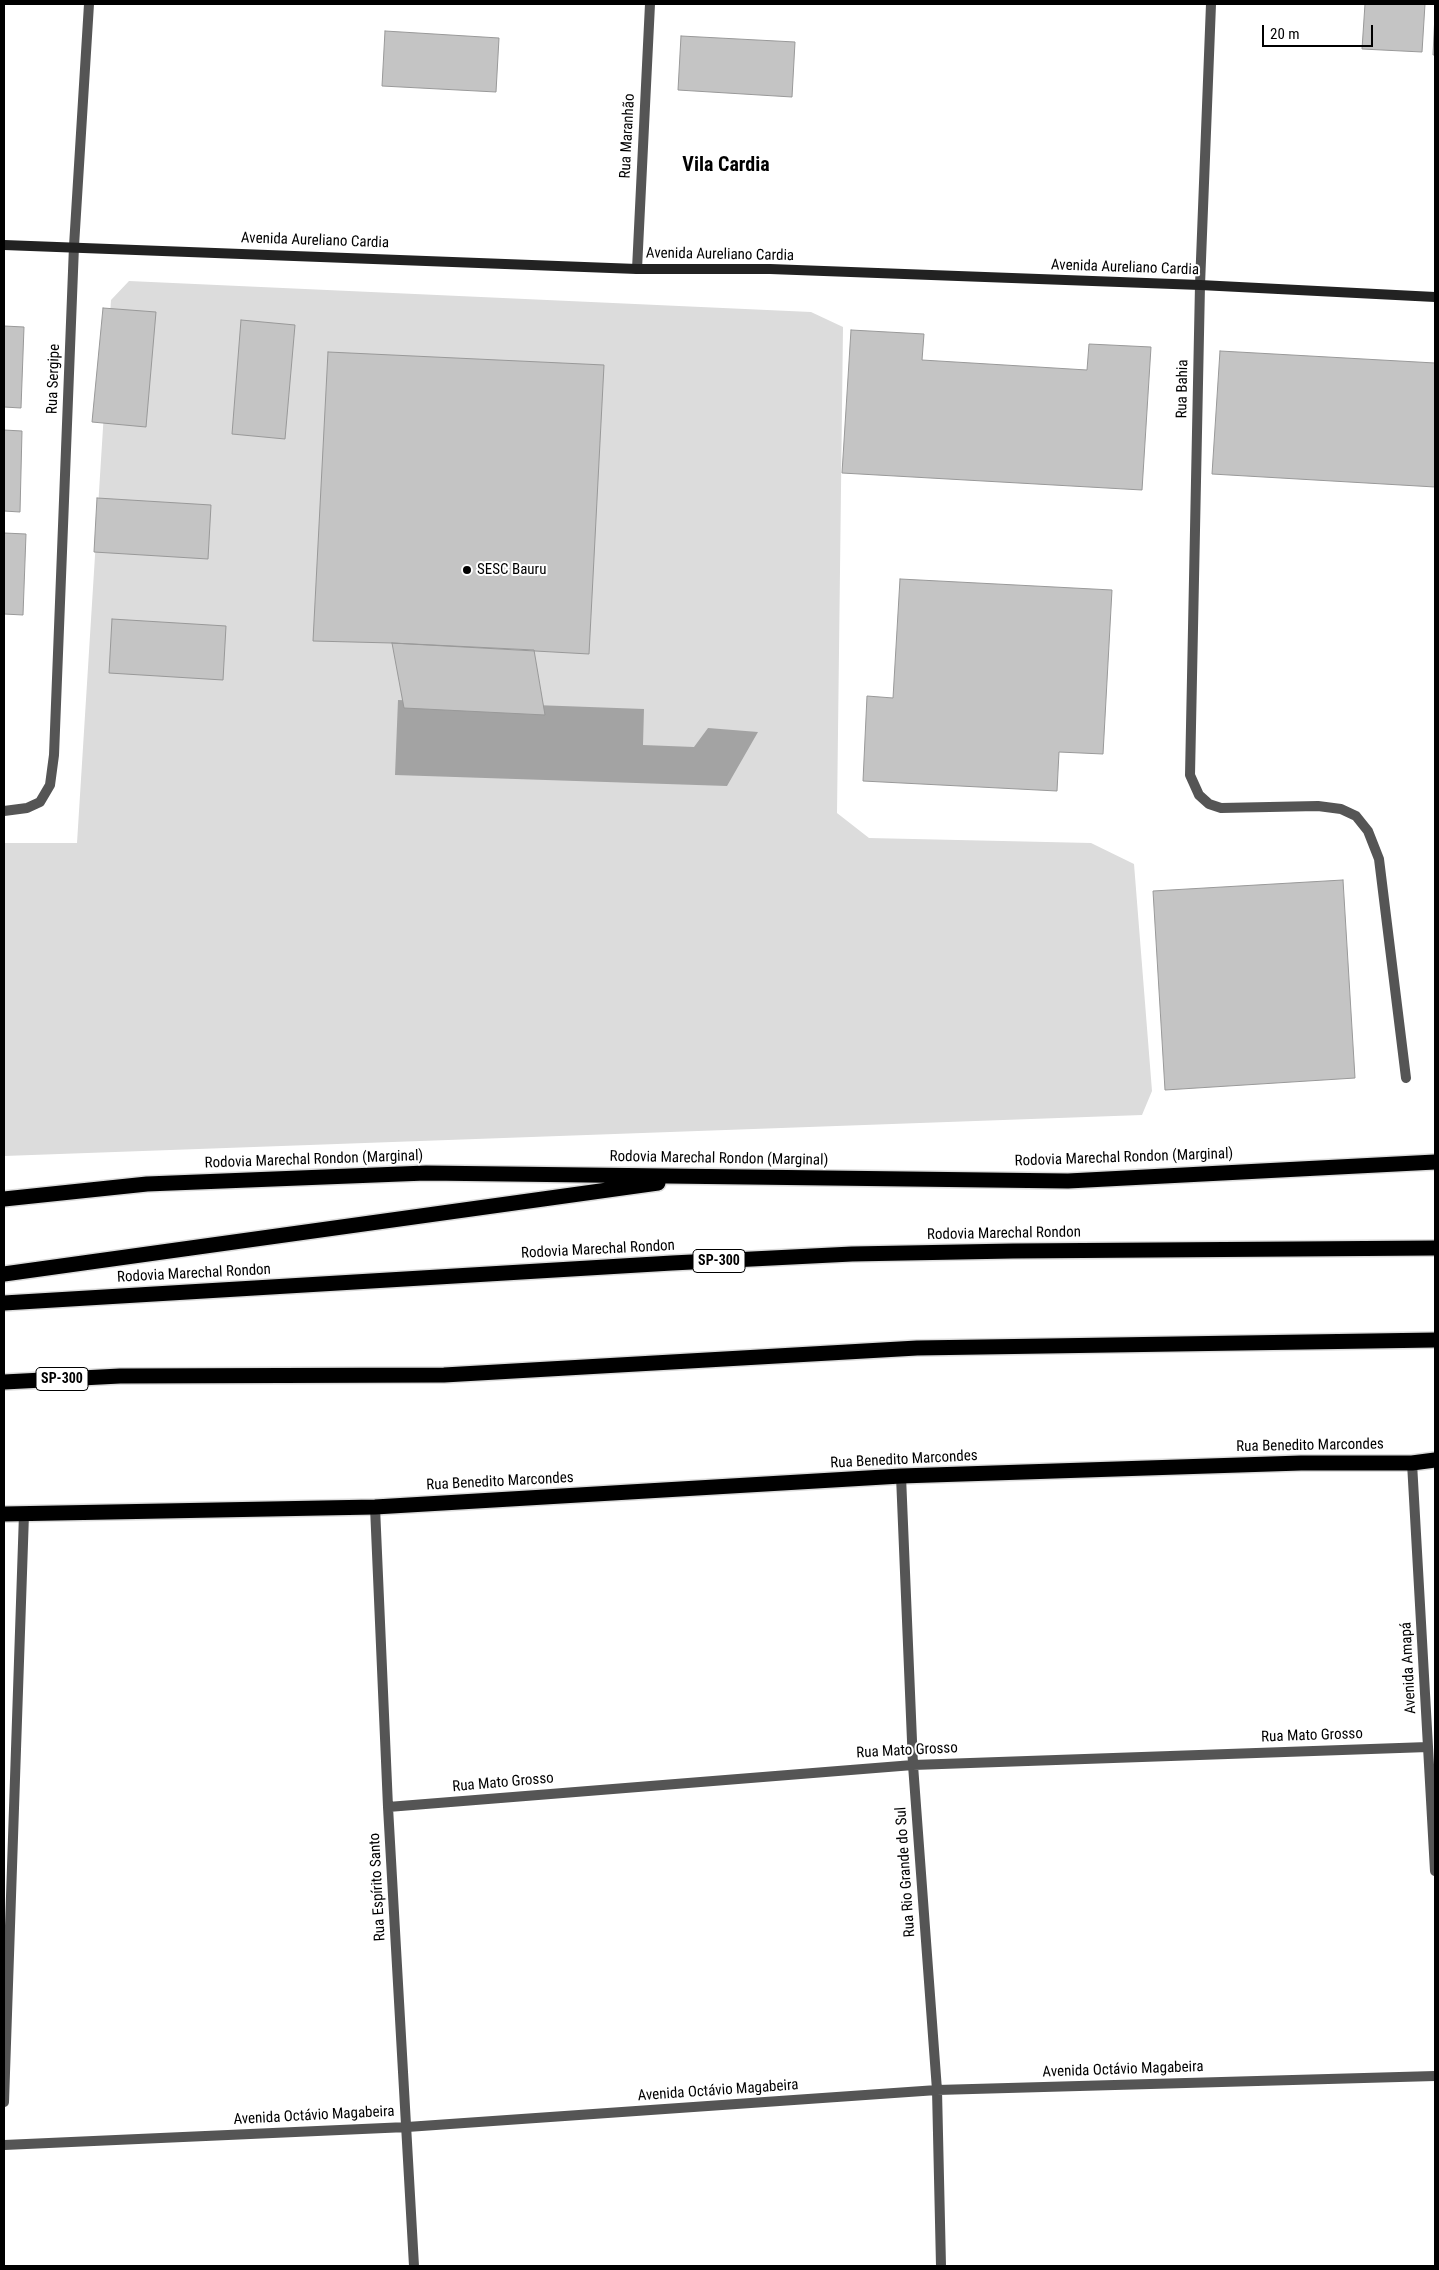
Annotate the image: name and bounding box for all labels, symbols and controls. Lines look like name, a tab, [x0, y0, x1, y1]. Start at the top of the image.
scale bar	[1264, 15, 1375, 47]
text: 20 m	[1270, 25, 1300, 43]
street label: Rua Maranhão	[617, 93, 639, 179]
district label: Vila Cardia	[682, 154, 770, 178]
street label: Avenida Aureliano Cardia	[241, 229, 389, 253]
street label: Avenida Aureliano Cardia	[646, 245, 794, 265]
street label: Avenida Aureliano Cardia	[1051, 256, 1199, 280]
street label: Rua Sergipe	[44, 344, 64, 414]
street label: Rua Bahia	[1173, 359, 1193, 419]
place label: SESC Bauru	[477, 561, 546, 579]
marker: SESC Bauru	[461, 564, 473, 576]
street label: Rodovia Marechal Rondon (Marginal)	[1014, 1145, 1234, 1171]
street label: Rodovia Marechal Rondon (Marginal)	[204, 1147, 424, 1173]
street label: Rodovia Marechal Rondon (Marginal)	[610, 1148, 828, 1170]
street label: Rodovia Marechal Rondon	[927, 1224, 1081, 1244]
street label: Rodovia Marechal Rondon	[521, 1237, 675, 1263]
road number: SP-300	[693, 1250, 745, 1272]
street label: Rodovia Marechal Rondon	[117, 1261, 271, 1287]
road number: SP-300	[36, 1368, 88, 1390]
street label: Rua Benedito Marcondes	[1236, 1436, 1384, 1456]
street label: Rua Benedito Marcondes	[830, 1447, 978, 1473]
street label: Rua Benedito Marcondes	[426, 1469, 574, 1495]
street label: Avenida Amapá	[1398, 1622, 1420, 1714]
street label: Rua Mato Grosso	[1261, 1725, 1363, 1747]
street label: Rua Mato Grosso	[856, 1739, 958, 1763]
street label: Rua Mato Grosso	[452, 1770, 554, 1796]
street label: Rua Rio Grande do Sul	[892, 1806, 920, 1938]
street label: Rua Espírito Santo	[366, 1832, 390, 1942]
street label: Avenida Octávio Magabeira	[1042, 2058, 1204, 2082]
street label: Avenida Octávio Magabeira	[637, 2076, 799, 2106]
street label: Avenida Octávio Magabeira	[233, 2103, 395, 2129]

